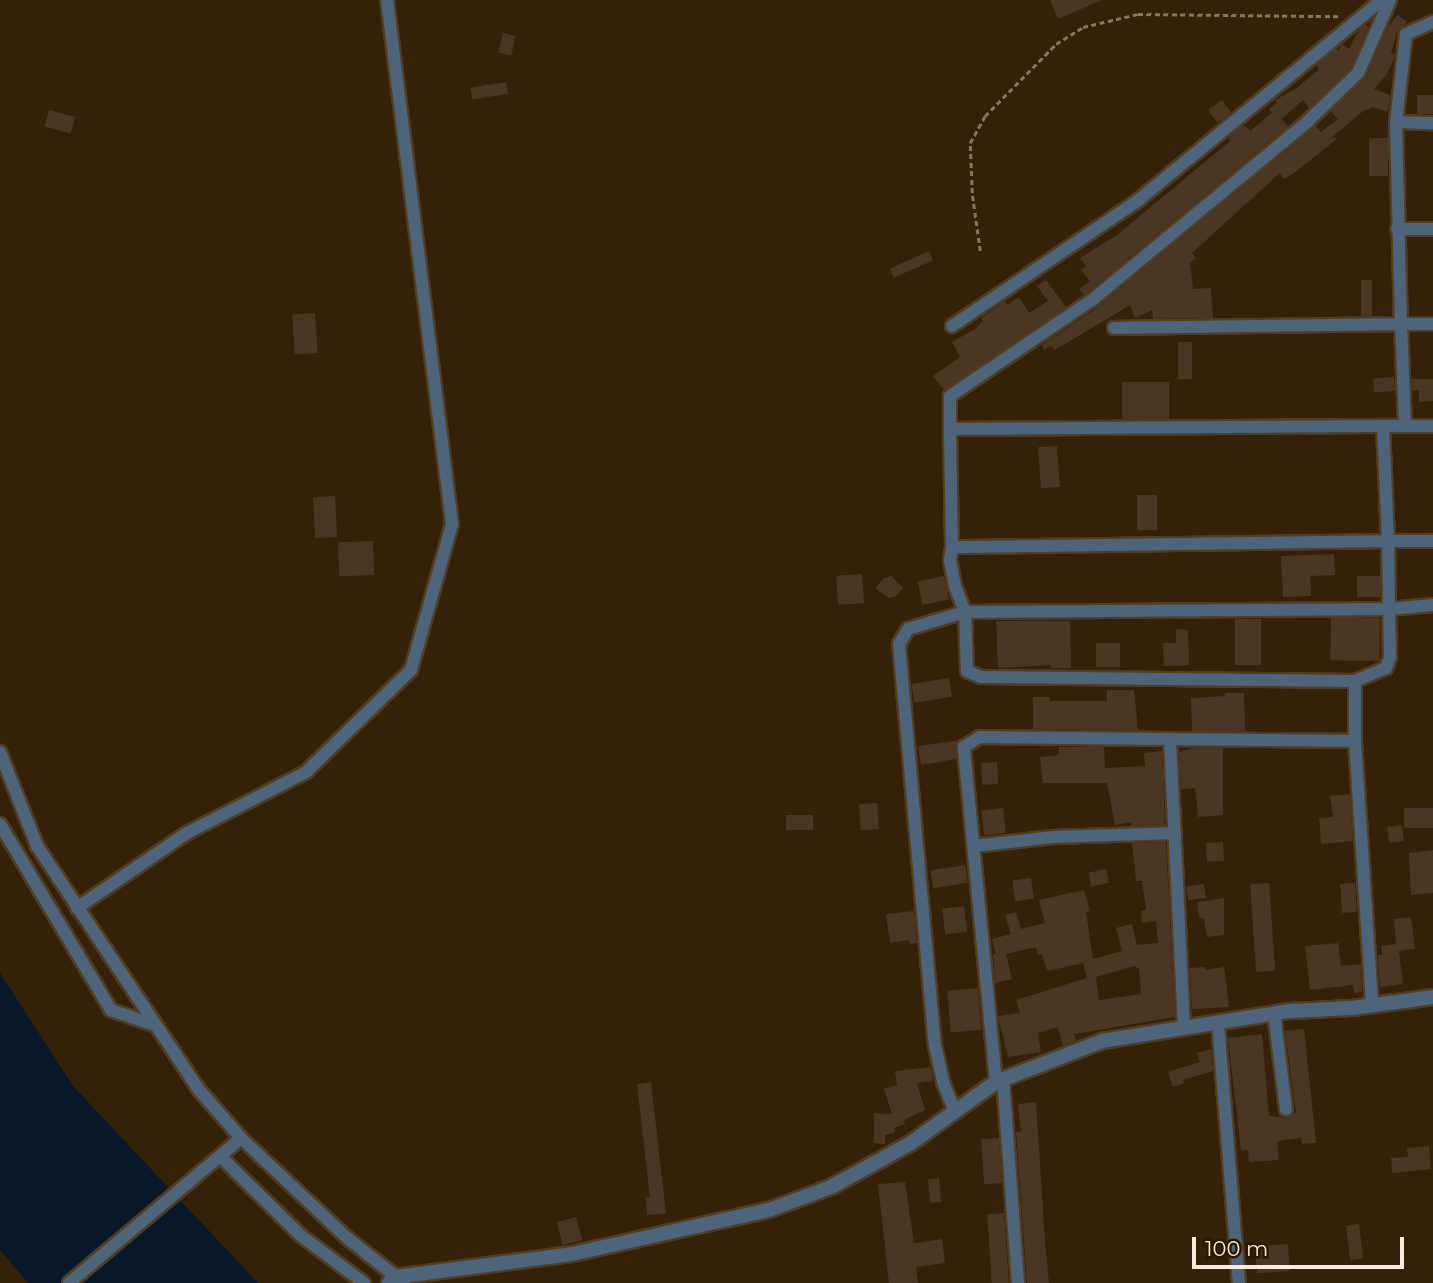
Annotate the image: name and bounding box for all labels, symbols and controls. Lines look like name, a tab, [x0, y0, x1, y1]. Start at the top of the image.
scale bar	[1195, 1224, 1407, 1268]
text: 100 m	[1205, 1236, 1268, 1261]

